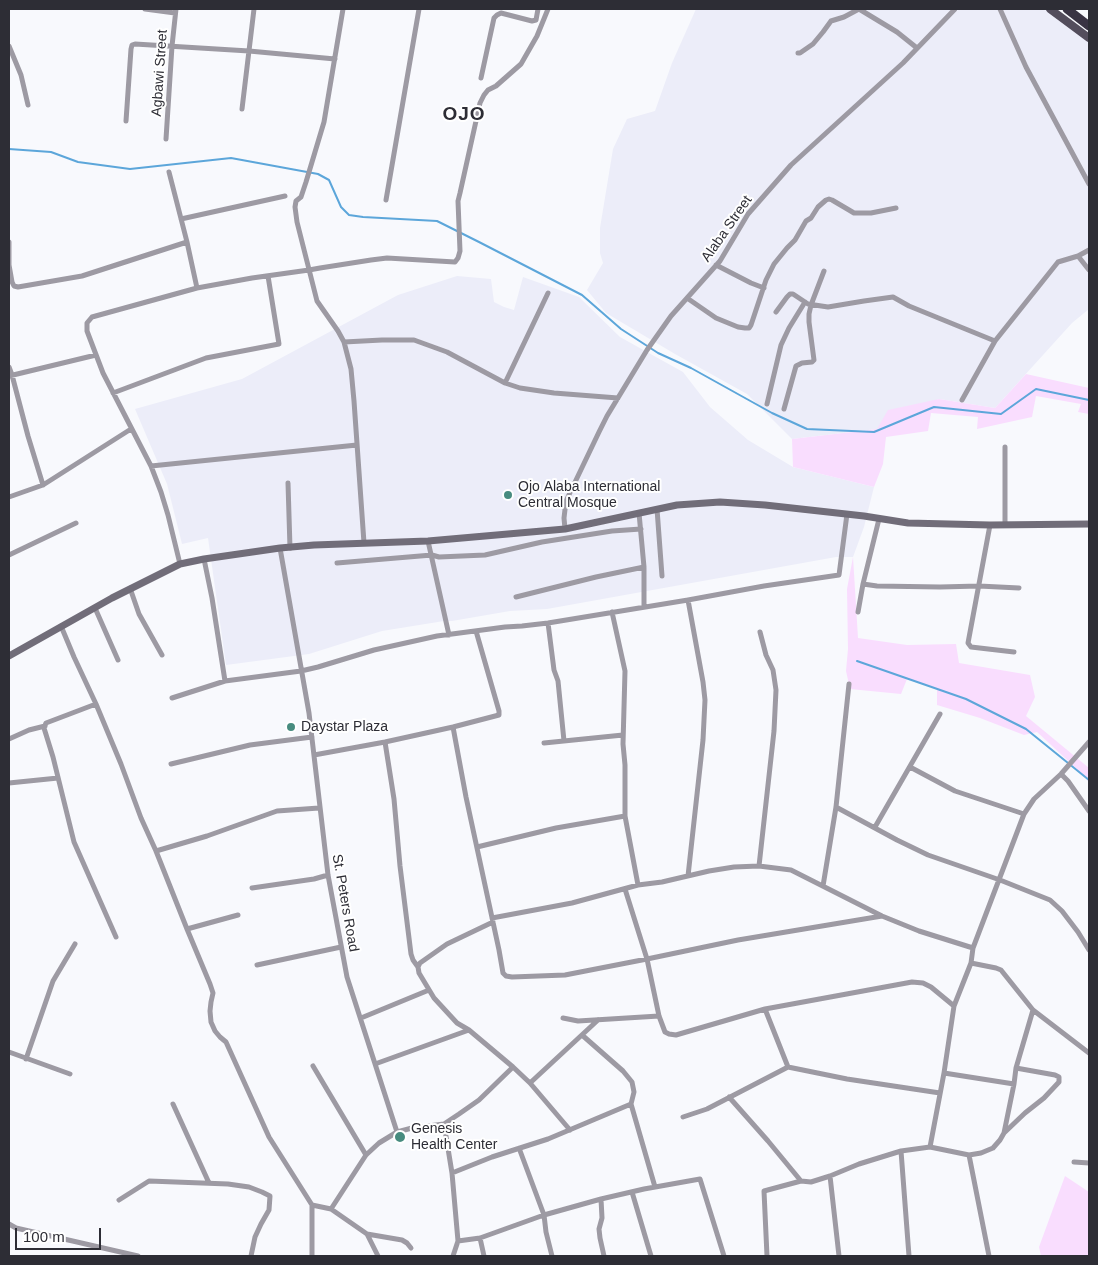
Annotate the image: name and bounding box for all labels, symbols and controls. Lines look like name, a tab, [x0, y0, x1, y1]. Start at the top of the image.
street label: Agbawi Street	[149, 29, 171, 117]
district label: OJO	[442, 104, 486, 126]
street label: Alaba Street	[698, 193, 756, 265]
place label: Ojo Alaba International Central Mosque	[518, 479, 660, 512]
marker: Ojo Alaba International Central Mosque	[502, 489, 514, 501]
place label: Daystar Plaza	[301, 719, 388, 735]
marker: Daystar Plaza	[285, 721, 297, 733]
street label: St. Peters Road	[328, 853, 362, 953]
place label: Genesis Health Center	[411, 1121, 497, 1154]
marker: Genesis Health Center	[393, 1130, 407, 1144]
scale bar	[18, 1218, 104, 1250]
text: 100 m	[23, 1228, 65, 1245]

